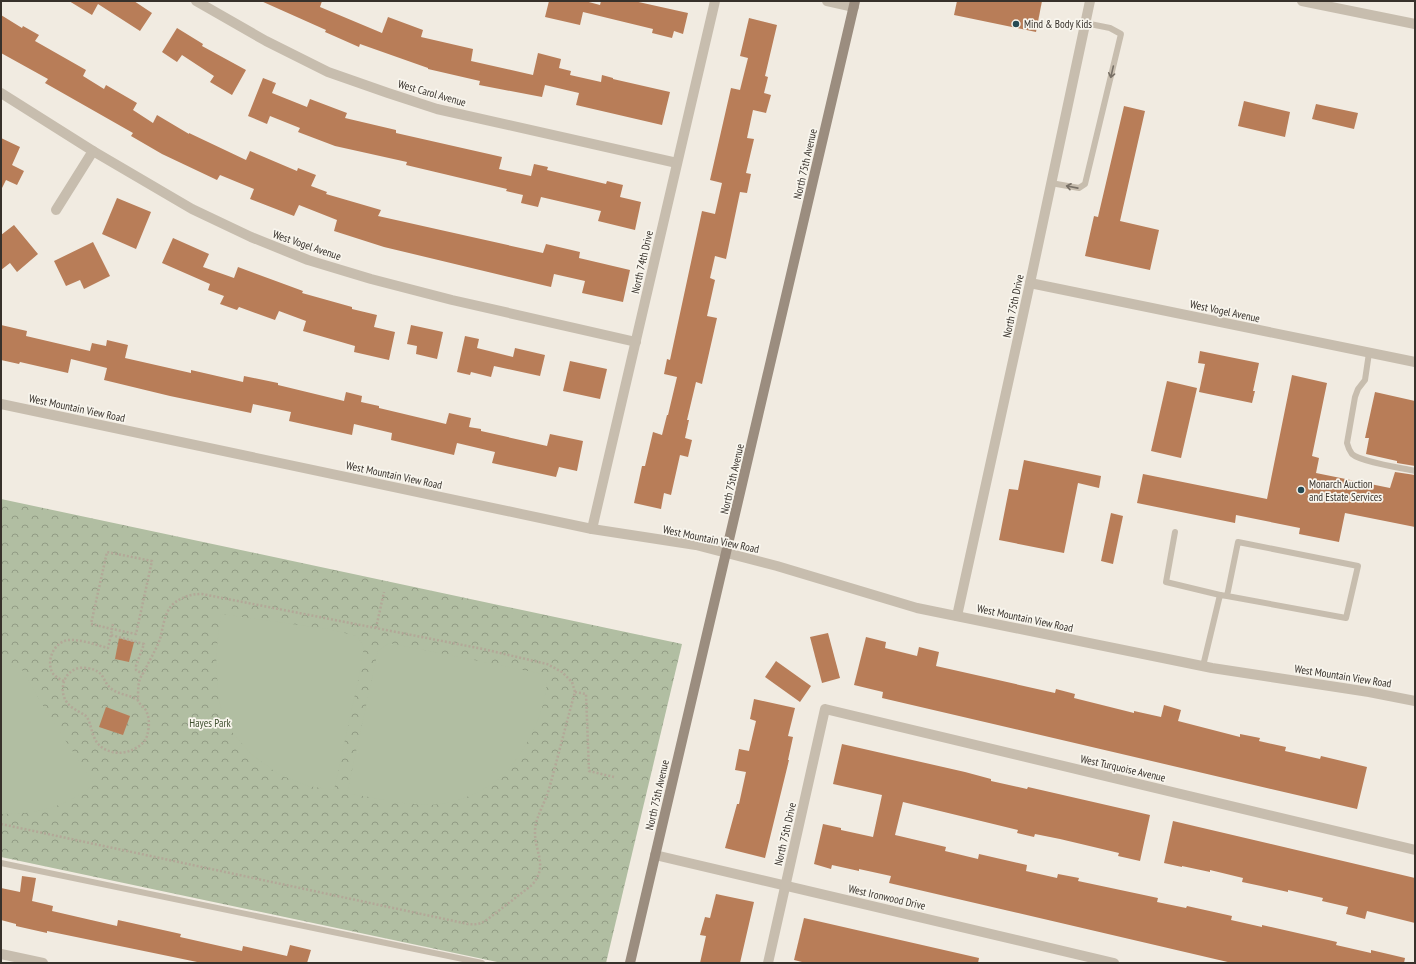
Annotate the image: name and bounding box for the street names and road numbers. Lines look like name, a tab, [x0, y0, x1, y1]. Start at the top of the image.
street label: West Carol Avenue	[396, 77, 468, 110]
street label: North 75th Avenue	[790, 127, 820, 201]
street label: West Vogel Avenue	[271, 227, 343, 263]
street label: North 74th Drive	[628, 229, 656, 295]
street label: North 75th Drive	[999, 273, 1027, 339]
street label: West Vogel Avenue	[1189, 297, 1262, 325]
street label: West Mountain View Road	[28, 391, 127, 425]
street label: North 75th Avenue	[717, 442, 747, 516]
street label: West Mountain View Road	[345, 458, 444, 492]
street label: West Mountain View Road	[662, 522, 761, 556]
street label: West Mountain View Road	[976, 601, 1075, 635]
street label: West Mountain View Road	[1294, 661, 1393, 691]
street label: West Turquoise Avenue	[1079, 751, 1167, 785]
street label: North 75th Avenue	[642, 758, 672, 832]
street label: North 75th Drive	[771, 801, 799, 867]
street label: West Ironwood Drive	[847, 881, 927, 913]

